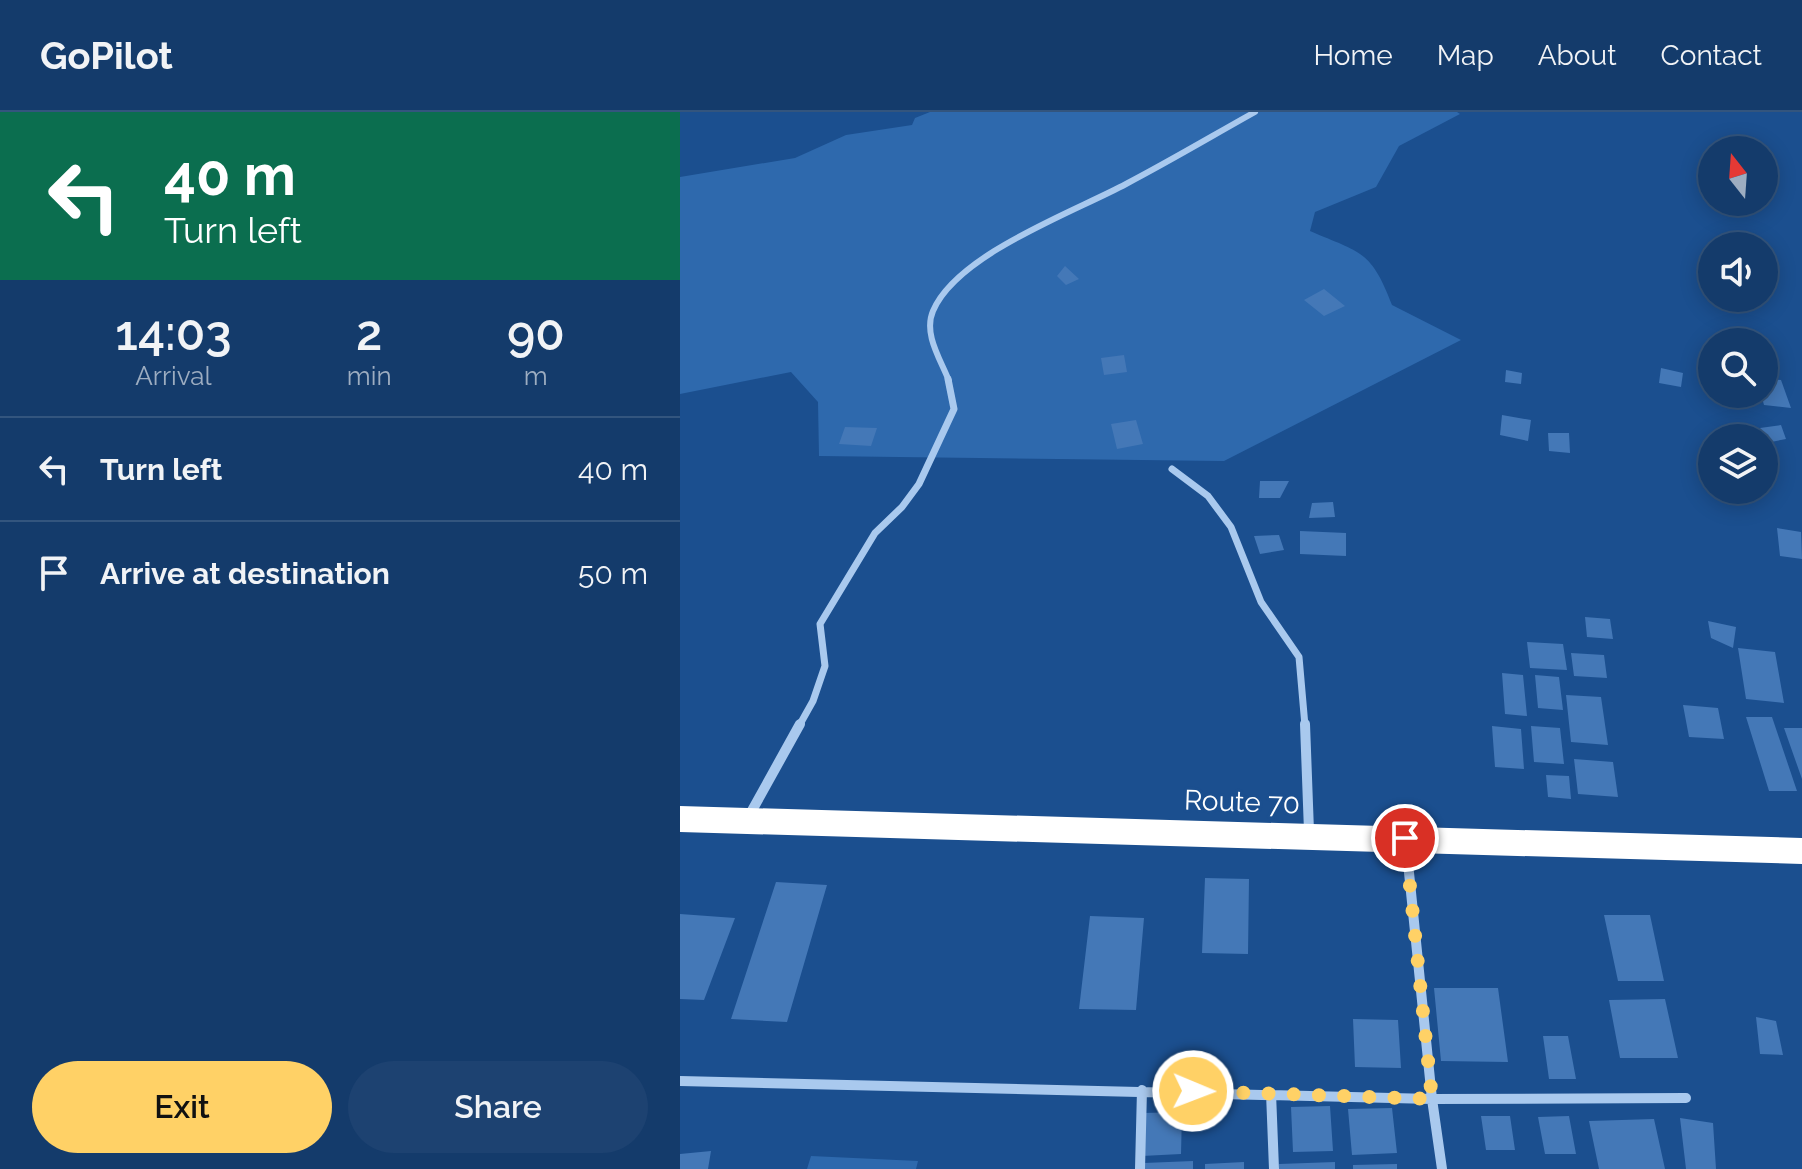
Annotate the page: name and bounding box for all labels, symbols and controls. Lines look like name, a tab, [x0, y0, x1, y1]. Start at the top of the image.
text: GoPilot	[40, 33, 173, 78]
text: Home	[1313, 39, 1393, 72]
text: Map	[1437, 39, 1494, 72]
text: About	[1538, 39, 1617, 72]
text: Contact	[1661, 39, 1762, 72]
north arrow	[1698, 136, 1778, 216]
map controls	[1698, 136, 1778, 504]
text: 40 m	[164, 142, 296, 208]
icon: left	[32, 144, 136, 248]
text: Turn left	[164, 209, 302, 251]
button: sound	[1698, 232, 1778, 312]
text: 14:03	[115, 305, 232, 361]
text: 2	[356, 305, 382, 361]
text: 90	[507, 305, 565, 361]
button: search	[1698, 328, 1778, 408]
text: Arrival	[135, 361, 212, 391]
text: min	[347, 361, 392, 391]
text: m	[524, 361, 548, 391]
button: layers	[1698, 424, 1778, 504]
icon: left	[32, 447, 76, 491]
text: Turn left	[100, 452, 222, 487]
text: 40 m	[578, 452, 648, 487]
icon: arrive	[32, 551, 76, 595]
text: Arrive at destination	[100, 556, 390, 591]
text: 50 m	[578, 556, 648, 591]
street label: Route 70	[1184, 783, 1300, 821]
pin	[1371, 804, 1439, 872]
icon: arrive	[1383, 816, 1427, 860]
position arrow	[1151, 1049, 1235, 1133]
button: Exit	[32, 1061, 332, 1153]
button: Share	[348, 1061, 648, 1153]

